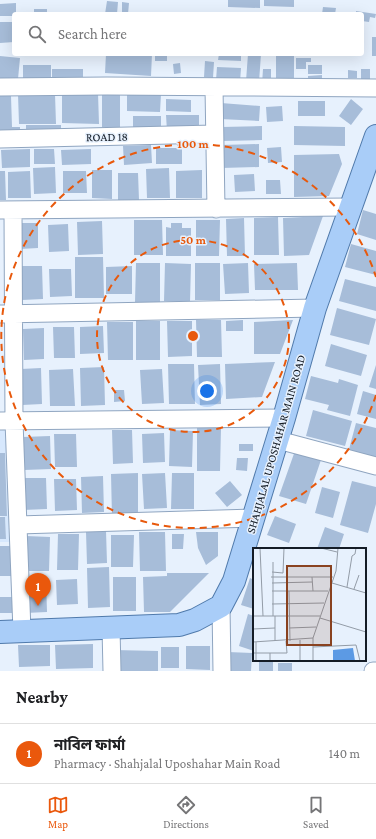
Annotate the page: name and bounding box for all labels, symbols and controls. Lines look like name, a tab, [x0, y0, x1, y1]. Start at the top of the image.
search box	[12, 12, 364, 56]
icon: search	[26, 23, 48, 45]
text: Search here	[58, 26, 127, 42]
street label: ROAD 18	[86, 130, 128, 144]
text: 100 m	[177, 137, 210, 151]
text: 50 m	[180, 233, 207, 247]
centre of rings	[186, 329, 200, 343]
street label: SHAHJALAL UPOSHAHAR MAIN ROAD	[244, 353, 308, 535]
your location	[197, 381, 217, 401]
inset map	[253, 548, 366, 661]
pin: 1	[25, 573, 51, 606]
text: Nearby	[16, 688, 68, 707]
text: নাবিল ফার্মা	[54, 737, 125, 753]
text: 1	[27, 746, 31, 761]
text: 140 m	[329, 746, 360, 761]
text: Pharmacy · Shahjalal Uposhahar Main Road	[54, 756, 280, 771]
tab: Map	[47, 794, 69, 830]
tab: Directions	[163, 794, 209, 830]
tab: Saved	[303, 794, 329, 830]

